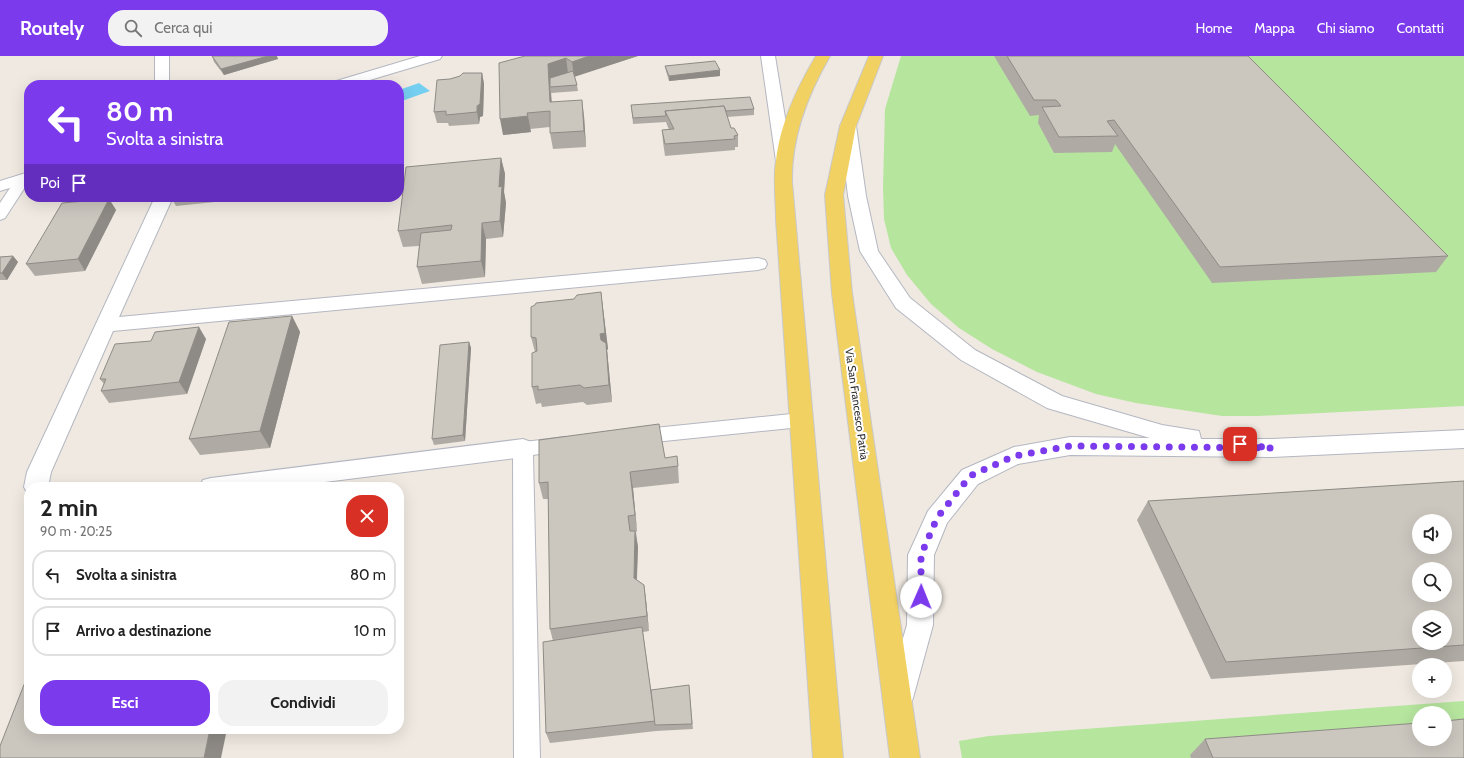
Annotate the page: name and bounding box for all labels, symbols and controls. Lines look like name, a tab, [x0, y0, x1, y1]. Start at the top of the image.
search box	[108, 10, 388, 46]
text: Routely	[20, 17, 84, 40]
icon: search	[122, 17, 144, 39]
text: Cerca qui	[154, 19, 212, 37]
text: Home	[1195, 19, 1232, 37]
text: Mappa	[1254, 19, 1295, 37]
text: Chi siamo	[1317, 19, 1374, 37]
text: Contatti	[1396, 19, 1444, 37]
text: 80 m	[106, 94, 173, 128]
icon: left	[40, 96, 92, 148]
text: Svolta a sinistra	[106, 128, 223, 150]
icon: arrive	[68, 172, 90, 194]
text: Poi	[40, 174, 60, 192]
street label: Via San Francesco Patria	[842, 347, 872, 461]
pin	[1223, 427, 1257, 461]
icon: arrive	[1229, 433, 1251, 455]
text: 2 min	[40, 493, 98, 522]
button: close	[346, 495, 388, 537]
map controls	[1412, 514, 1452, 746]
button: sound	[1412, 514, 1452, 554]
text: 90 m · 20:25	[40, 523, 112, 539]
button: search	[1412, 562, 1452, 602]
icon: left	[42, 564, 64, 586]
text: Svolta a sinistra	[76, 566, 177, 584]
text: 80 m	[350, 566, 386, 584]
position arrow	[900, 576, 942, 618]
button: layers	[1412, 610, 1452, 650]
icon: arrive	[42, 620, 64, 642]
text: Arrivo a destinazione	[76, 622, 211, 640]
text: 10 m	[354, 622, 386, 640]
button: +	[1412, 658, 1452, 698]
button: Esci	[40, 680, 210, 726]
button: Condividi	[218, 680, 388, 726]
button: −	[1412, 706, 1452, 746]

